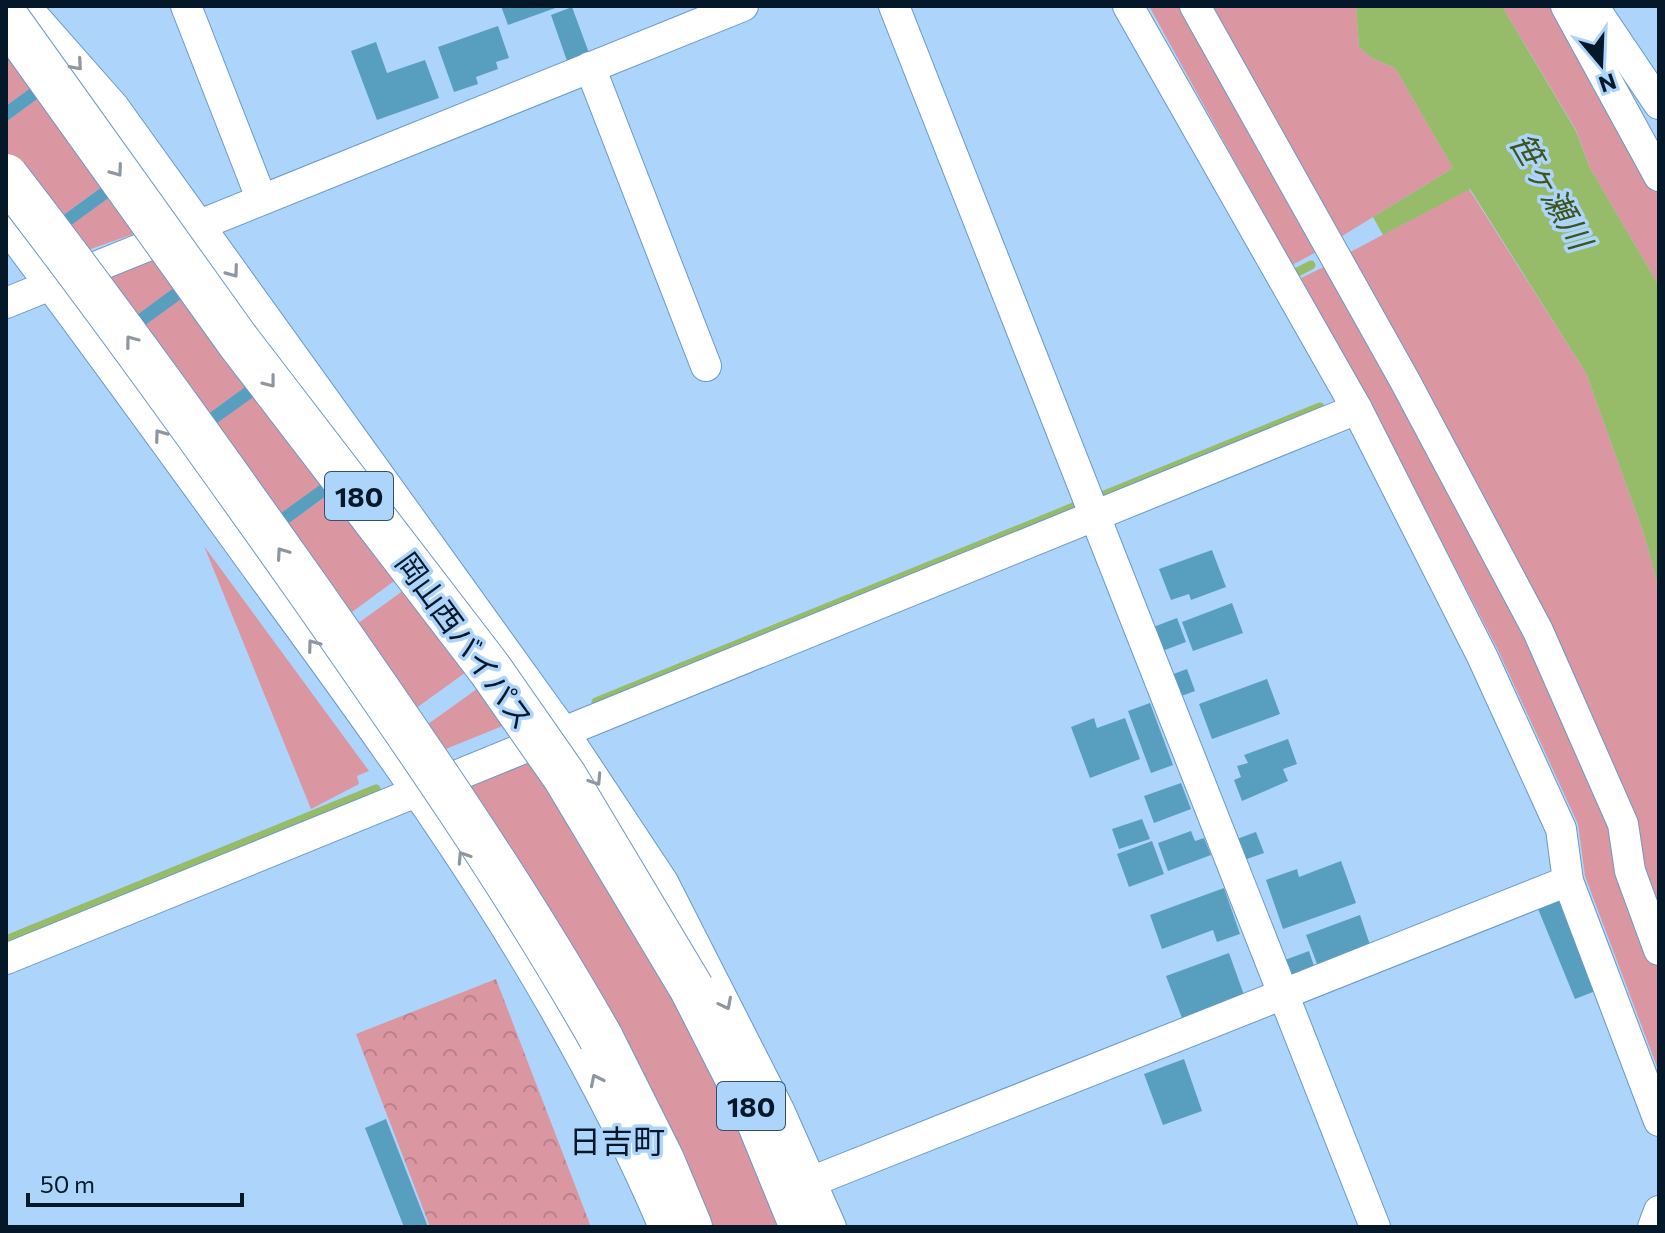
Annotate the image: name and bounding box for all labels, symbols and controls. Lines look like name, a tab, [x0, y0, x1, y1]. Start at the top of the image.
north arrow	[1561, 24, 1641, 104]
one-way arrow	[67, 55, 81, 70]
text: N	[1595, 68, 1620, 99]
water label: 笹ヶ瀬川	[1503, 125, 1603, 258]
one-way arrow	[107, 163, 121, 177]
one-way arrow	[223, 263, 238, 278]
one-way arrow	[126, 335, 140, 350]
one-way arrow	[260, 373, 274, 387]
one-way arrow	[155, 429, 170, 443]
road number: 180	[325, 472, 393, 520]
street label: 岡山西バイパス	[389, 544, 543, 736]
one-way arrow	[277, 547, 291, 561]
one-way arrow	[308, 639, 323, 653]
one-way arrow	[586, 771, 601, 785]
one-way arrow	[457, 851, 472, 866]
one-way arrow	[716, 996, 731, 1011]
one-way arrow	[590, 1074, 605, 1089]
road number: 180	[717, 1082, 785, 1130]
district label: 日吉町	[569, 1120, 665, 1160]
scale bar	[28, 1157, 242, 1207]
text: 50 m	[40, 1169, 95, 1198]

